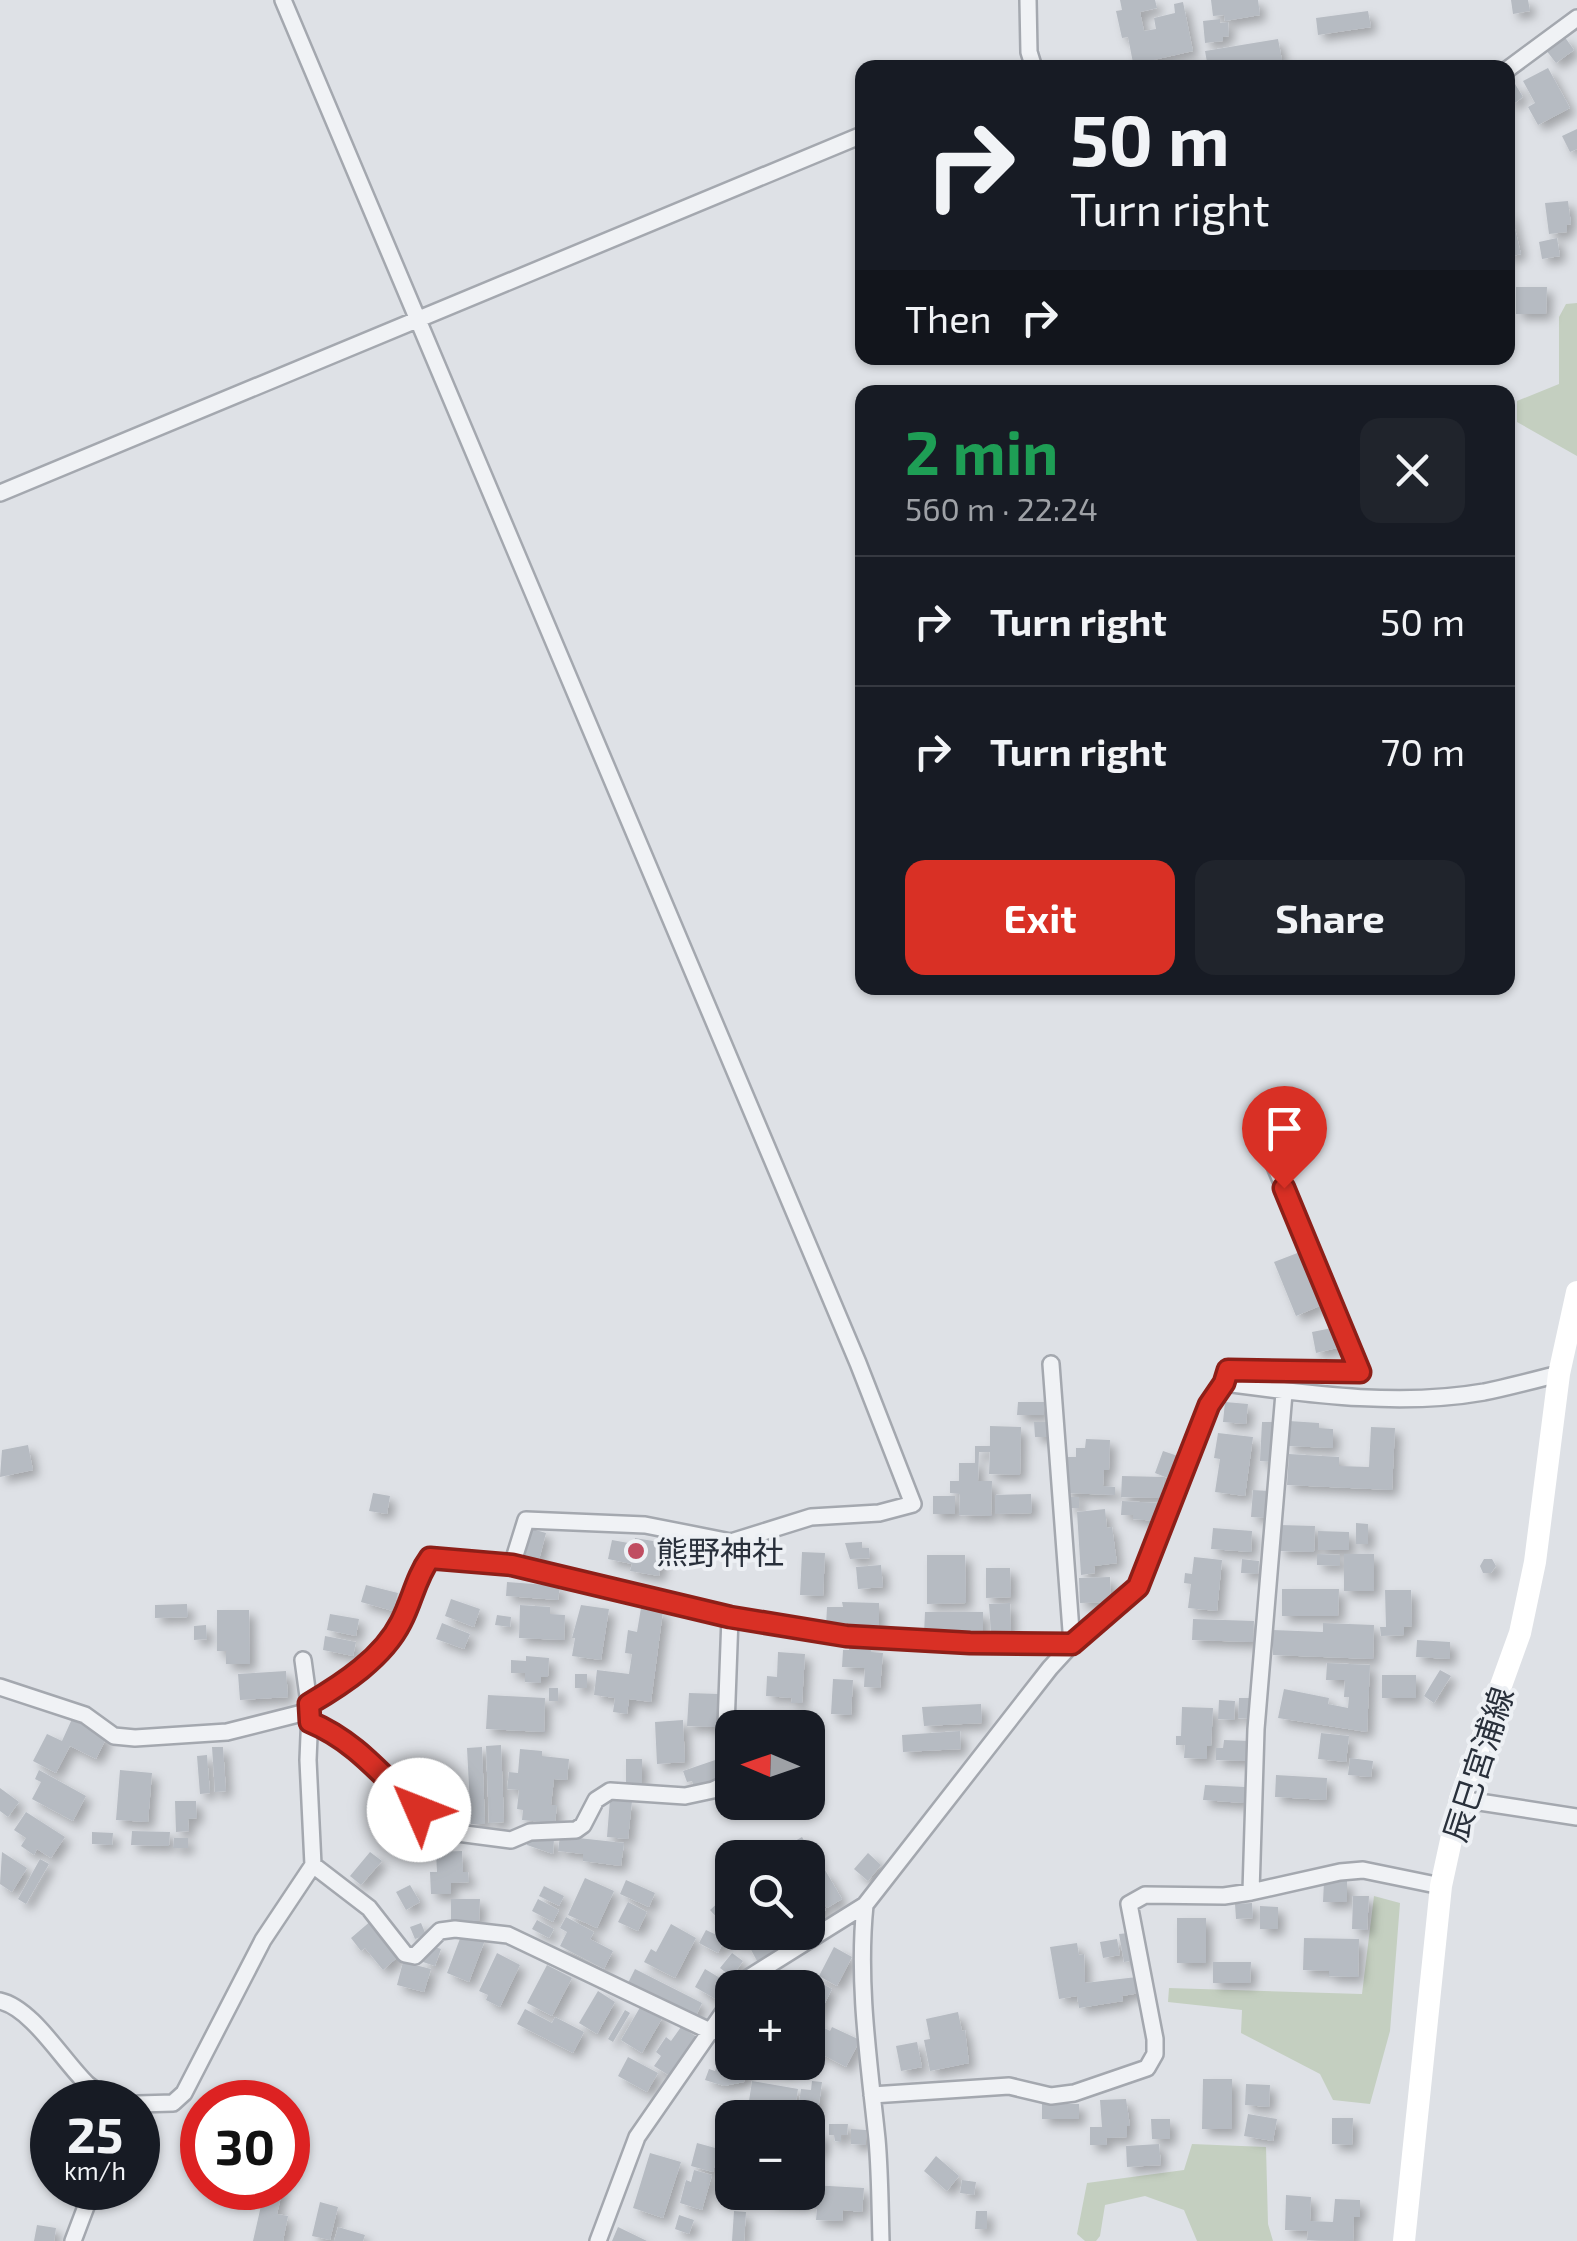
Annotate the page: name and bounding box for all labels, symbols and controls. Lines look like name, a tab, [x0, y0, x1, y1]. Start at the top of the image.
text: 50 m	[1070, 96, 1230, 180]
icon: right	[905, 100, 1035, 230]
text: Turn right	[1070, 181, 1270, 235]
icon: right	[1012, 290, 1067, 345]
text: Then	[905, 295, 992, 341]
text: 2 min	[905, 415, 1058, 487]
button: close	[1360, 418, 1465, 523]
text: 560 m · 22:24	[905, 489, 1098, 527]
icon: right	[905, 594, 960, 649]
text: Turn right	[990, 598, 1167, 644]
text: 50 m	[1380, 598, 1465, 644]
icon: right	[905, 724, 960, 779]
text: Turn right	[990, 728, 1167, 774]
text: 70 m	[1381, 728, 1465, 774]
button: Exit	[905, 860, 1175, 975]
button: Share	[1195, 860, 1465, 975]
pin	[1242, 1086, 1327, 1189]
icon: arrive	[1257, 1101, 1312, 1156]
place label: 熊野神社	[656, 1532, 784, 1570]
marker: 熊野神社	[625, 1540, 647, 1562]
street label: 辰巳宮浦線	[1434, 1682, 1520, 1846]
north arrow	[715, 1710, 825, 1820]
map controls	[715, 1710, 825, 2210]
position arrow	[367, 1758, 471, 1862]
button: search	[715, 1840, 825, 1950]
button: +	[715, 1970, 825, 2080]
speed limit sign: 30	[180, 2080, 310, 2210]
button: −	[715, 2100, 825, 2210]
text: 25	[67, 2103, 123, 2163]
text: km/h	[64, 2155, 126, 2185]

